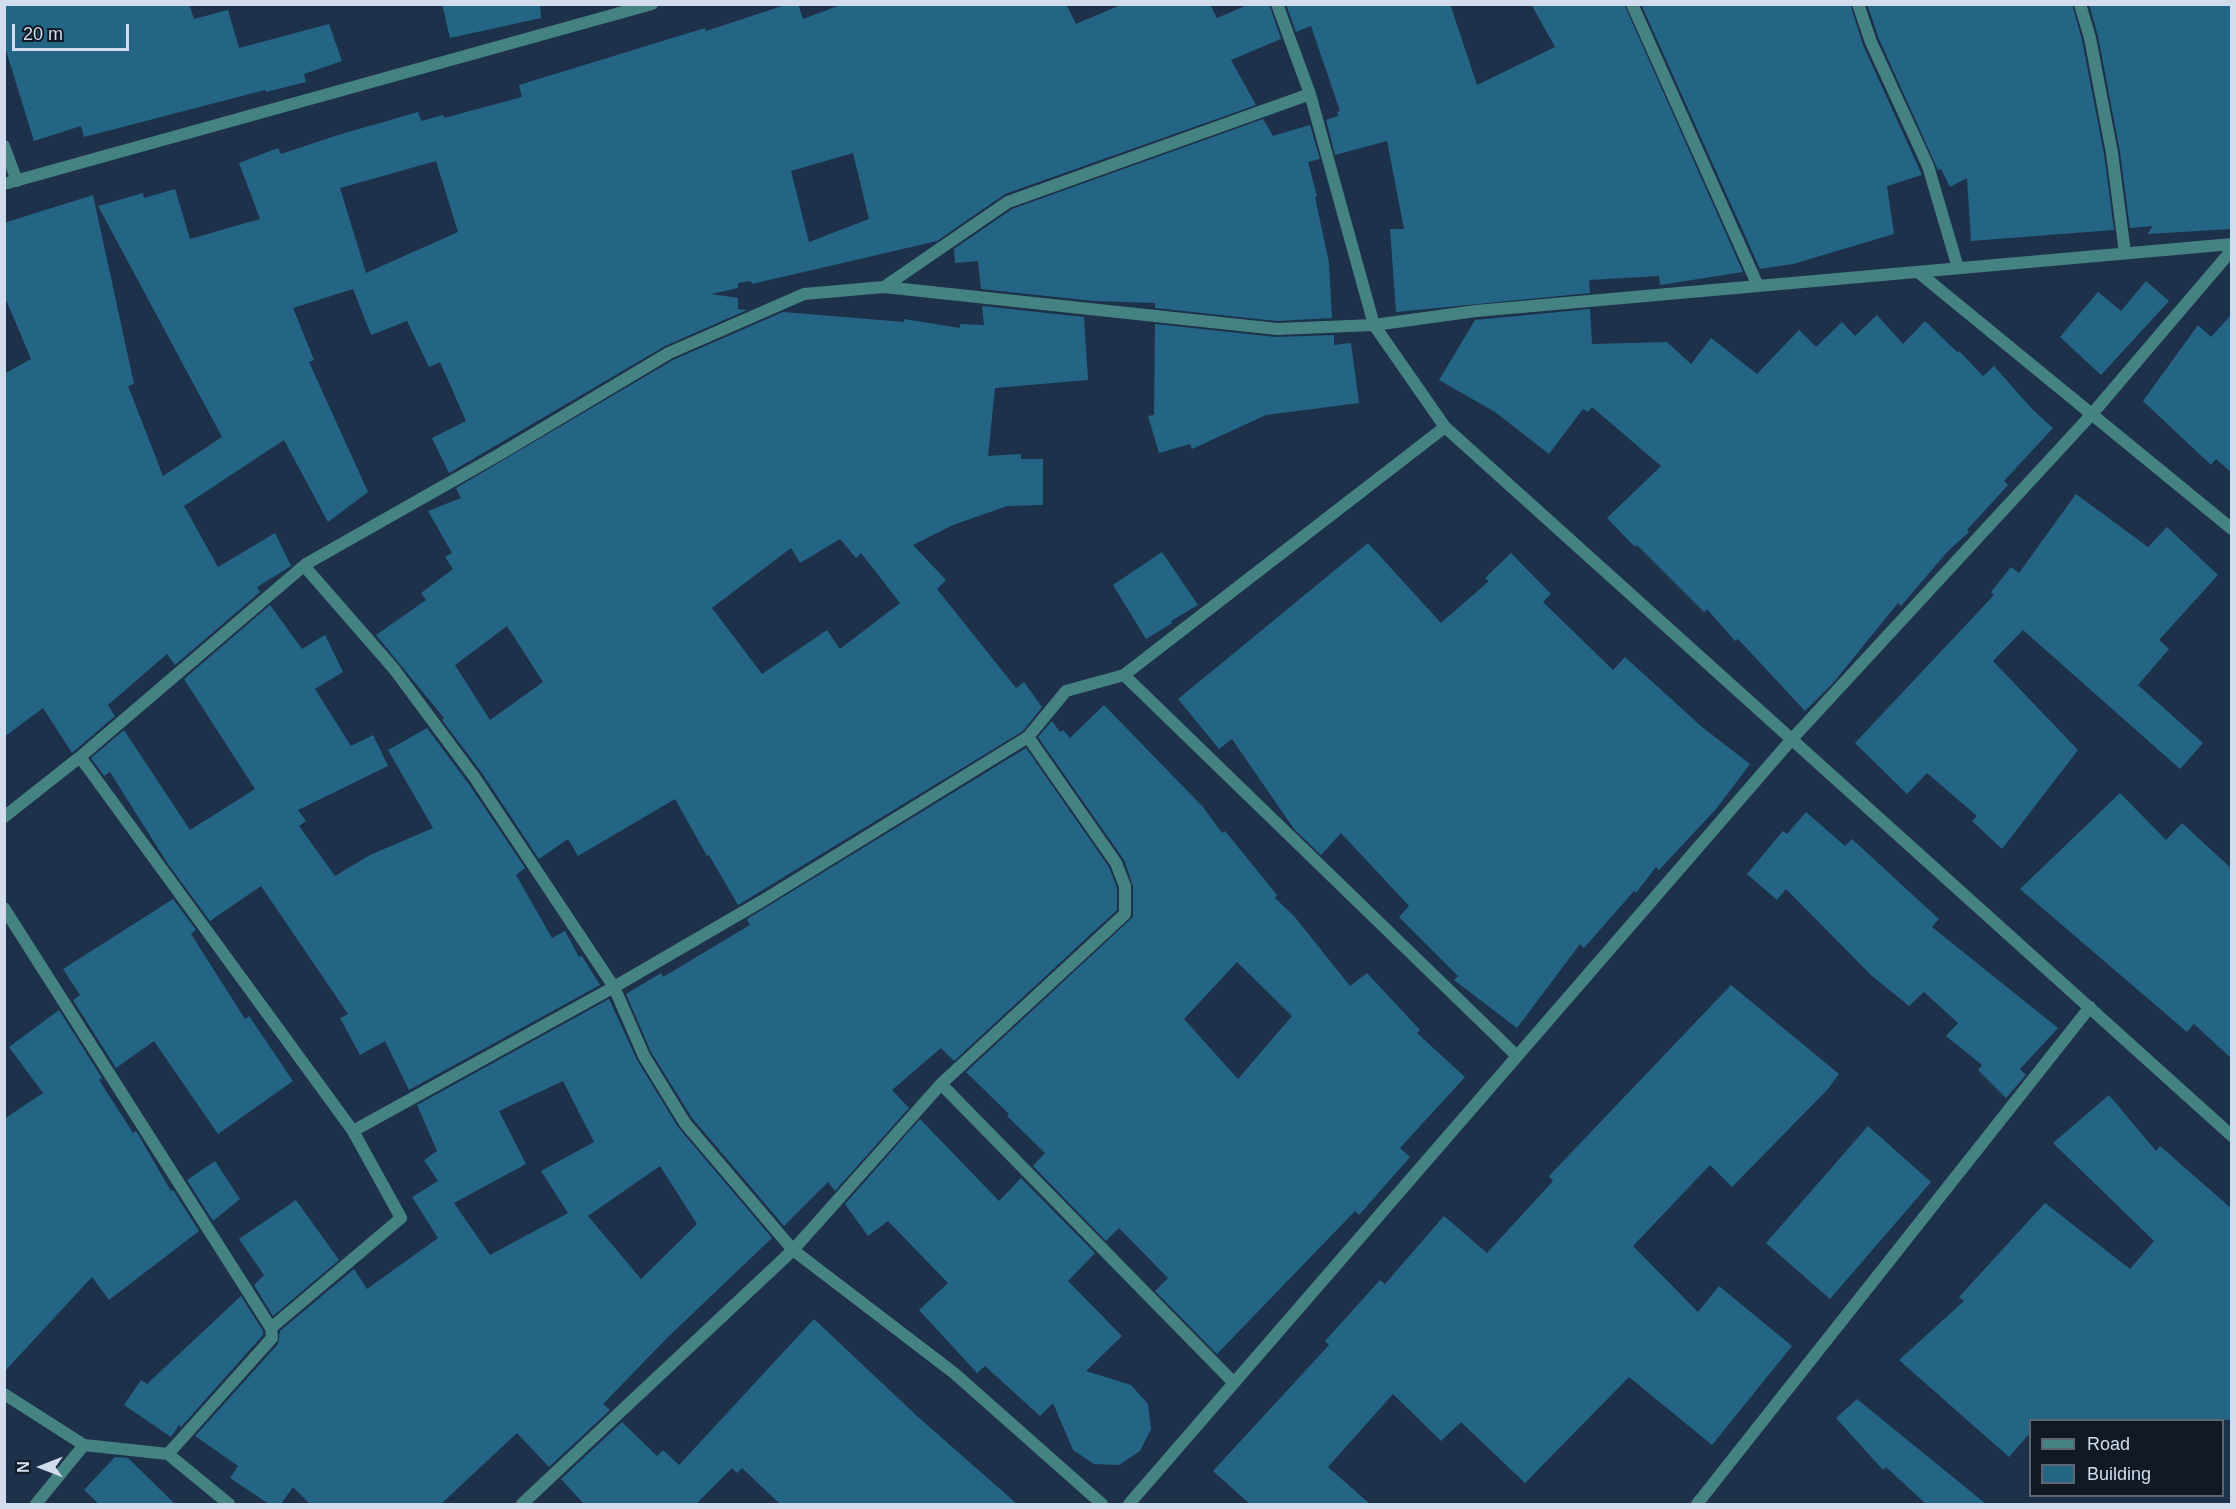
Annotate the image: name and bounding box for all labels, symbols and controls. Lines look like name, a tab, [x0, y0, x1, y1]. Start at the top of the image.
scale bar	[15, 12, 132, 50]
text: 20 m	[23, 24, 63, 44]
legend	[2029, 1419, 2224, 1497]
text: Road	[2087, 1434, 2130, 1454]
north arrow	[12, 1437, 72, 1497]
text: N	[15, 1461, 32, 1473]
text: Building	[2087, 1464, 2151, 1484]

